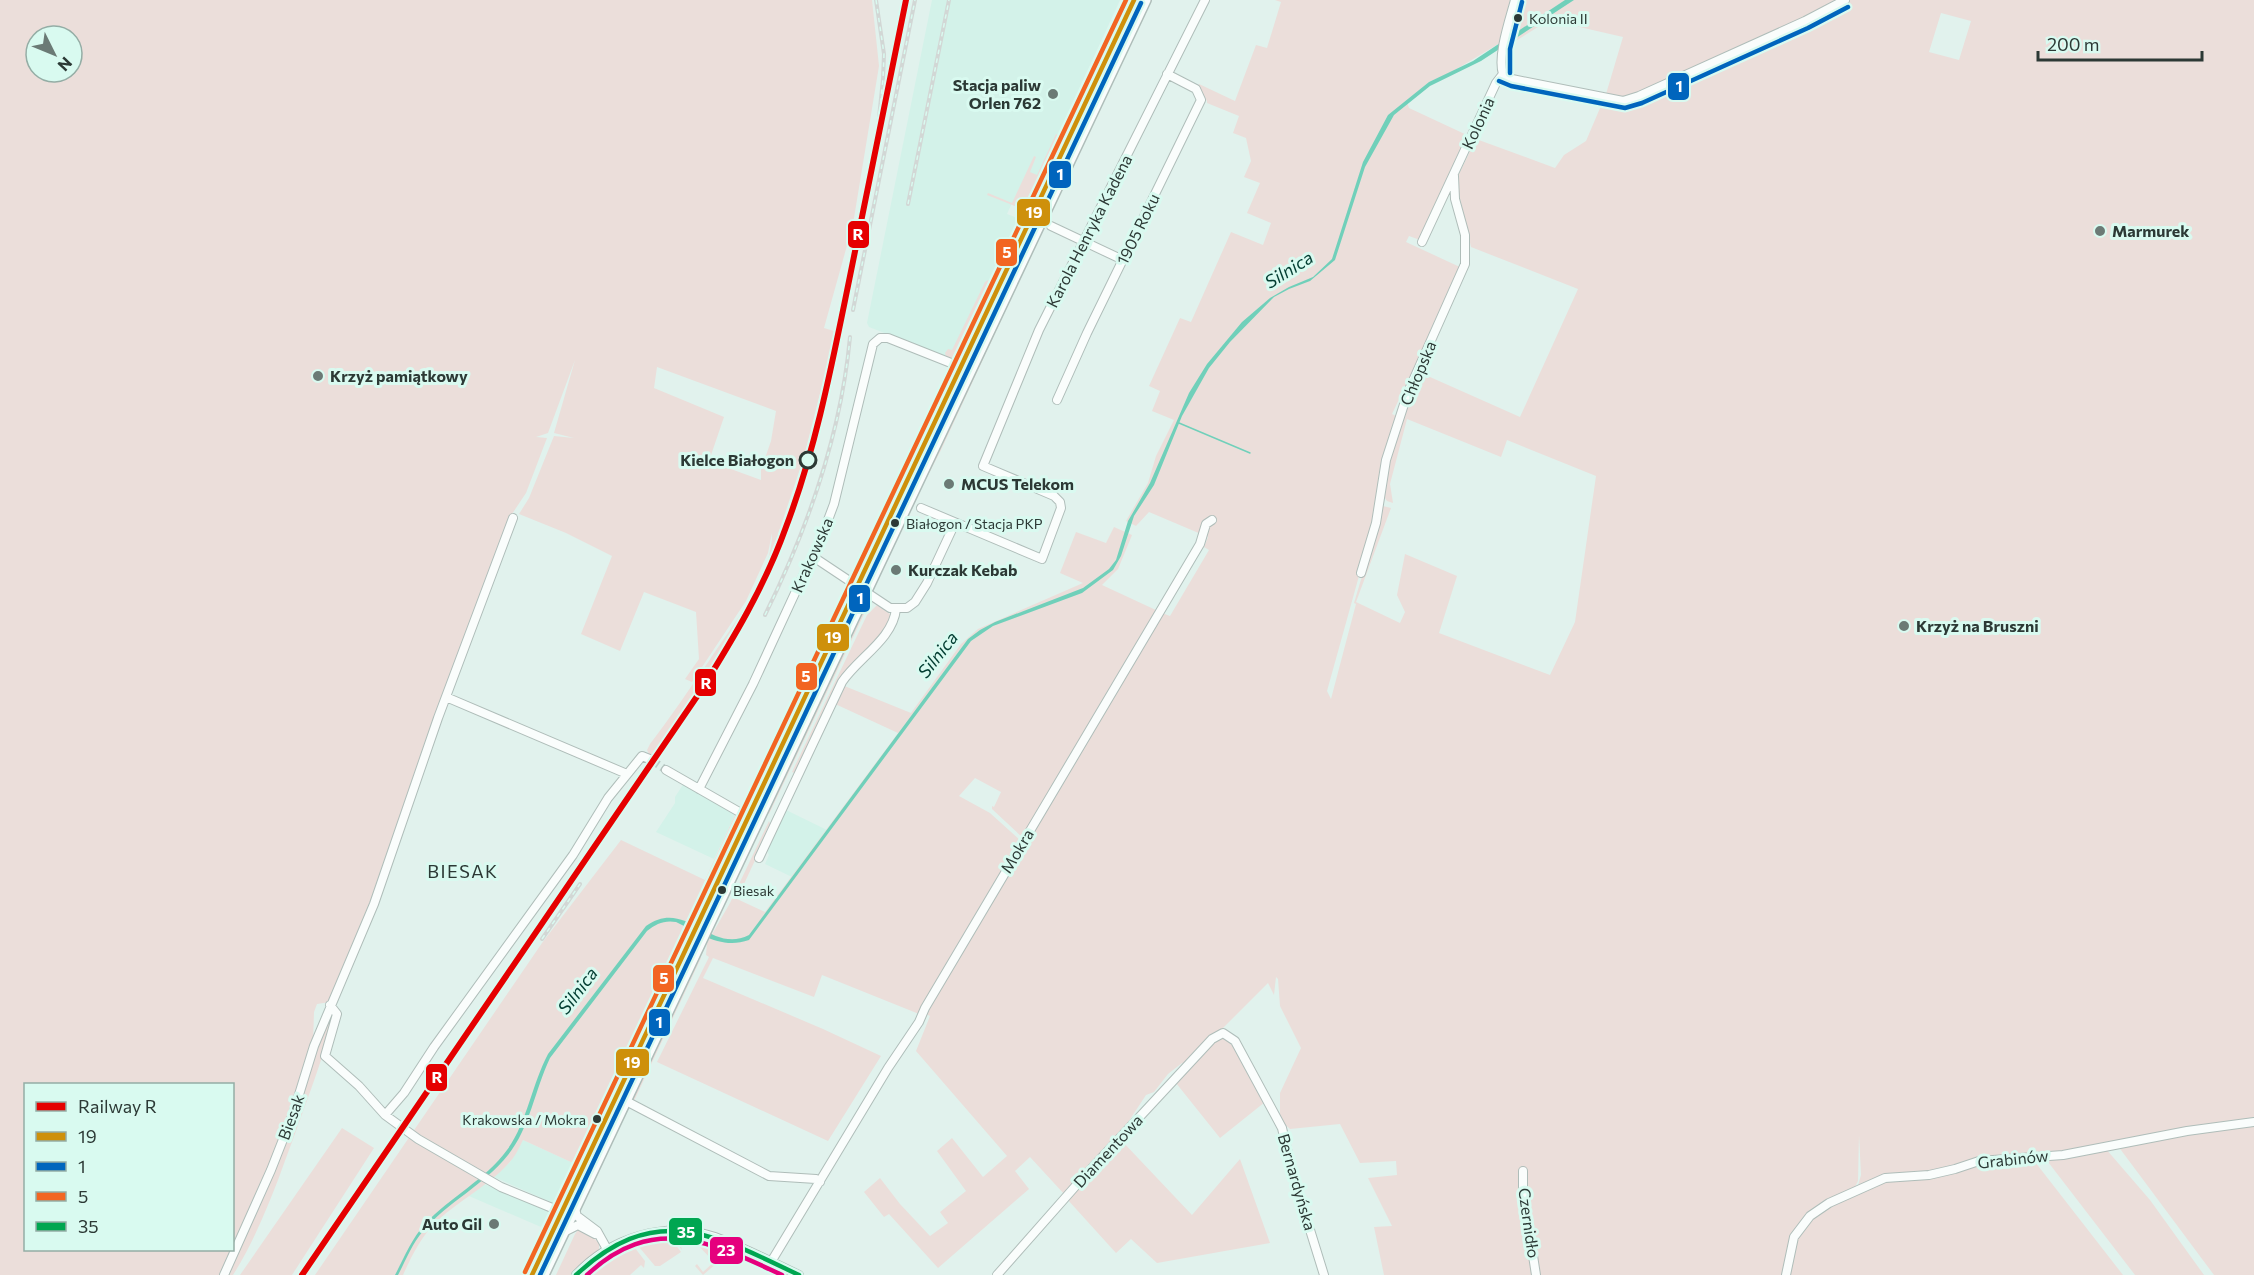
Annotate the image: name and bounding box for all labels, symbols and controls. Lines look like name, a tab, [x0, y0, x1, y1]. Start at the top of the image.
place label: Kolonia II	[1529, 10, 1588, 27]
marker: Kolonia II	[1512, 12, 1524, 24]
north arrow	[24, 24, 84, 84]
scale bar	[2038, 24, 2202, 62]
text: 200 m	[2047, 33, 2100, 55]
text: N	[54, 54, 76, 75]
line badge: 1	[1667, 72, 1690, 101]
place label: Stacja paliw Orlen 762	[953, 75, 1042, 112]
text: 1	[1675, 76, 1683, 95]
marker: Stacja paliw Orlen 762	[1046, 87, 1060, 101]
street label: Kolonia	[1457, 94, 1498, 152]
street label: Karola Henryka Kadena	[1042, 151, 1135, 310]
line badge: 1	[1048, 160, 1072, 189]
text: 1	[1056, 164, 1064, 183]
street label: 1905 Roku	[1112, 190, 1163, 267]
line badge: 19	[1016, 198, 1051, 227]
text: 19	[1025, 202, 1043, 221]
line badge: R	[847, 220, 870, 249]
place label: Marmurek	[2112, 221, 2190, 240]
text: R	[852, 224, 864, 243]
marker: Marmurek	[2093, 224, 2107, 238]
line badge: 5	[995, 238, 1018, 267]
text: 5	[1002, 242, 1012, 261]
water label: Silnica	[1260, 246, 1317, 293]
street label: Chłopska	[1395, 338, 1440, 408]
place label: Krzyż pamiątkowy	[330, 366, 468, 385]
marker: Krzyż pamiątkowy	[311, 369, 325, 383]
place label: Kielce Białogon	[680, 450, 794, 469]
marker: Kielce Białogon	[799, 451, 817, 469]
place label: MCUS Telekom	[961, 474, 1074, 493]
marker: MCUS Telekom	[942, 477, 956, 491]
street label: Krakowska	[787, 514, 836, 595]
place label: Białogon / Stacja PKP	[906, 515, 1043, 532]
marker: Białogon / Stacja PKP	[889, 517, 901, 529]
place label: Kurczak Kebab	[908, 560, 1017, 579]
marker: Kurczak Kebab	[889, 563, 903, 577]
line badge: 1	[848, 584, 871, 613]
text: 1	[856, 588, 864, 607]
place label: Krzyż na Bruszni	[1916, 616, 2039, 635]
marker: Krzyż na Bruszni	[1897, 619, 1911, 633]
line badge: 19	[816, 623, 850, 652]
text: 19	[824, 627, 842, 646]
water label: Silnica	[912, 627, 962, 682]
line badge: 5	[795, 662, 818, 691]
text: 5	[801, 666, 811, 685]
line badge: R	[694, 668, 717, 697]
text: R	[700, 673, 712, 692]
street label: Mokra	[996, 825, 1037, 876]
district label: BIESAK	[427, 860, 499, 882]
place label: Biesak	[733, 882, 775, 899]
marker: Biesak	[716, 884, 728, 896]
water label: Silnica	[552, 963, 602, 1018]
line badge: 5	[652, 964, 675, 993]
text: 5	[659, 968, 669, 987]
line badge: 1	[648, 1008, 671, 1037]
text: 1	[655, 1012, 663, 1031]
line badge: 19	[615, 1048, 650, 1077]
text: 19	[623, 1052, 641, 1071]
line badge: R	[425, 1063, 448, 1092]
text: R	[431, 1067, 443, 1086]
legend	[24, 1083, 234, 1251]
street label: Biesak	[274, 1091, 308, 1142]
text: Railway R	[78, 1095, 157, 1117]
street label: Diamentowa	[1069, 1110, 1146, 1191]
place label: Krakowska / Mokra	[462, 1111, 586, 1128]
marker: Krakowska / Mokra	[591, 1113, 603, 1125]
text: 19	[78, 1125, 97, 1147]
street label: Bernardyńska	[1275, 1131, 1320, 1232]
street label: Grabinów	[1977, 1145, 2050, 1172]
text: 1	[78, 1155, 86, 1177]
text: 5	[78, 1185, 88, 1207]
street label: Czernidło	[1515, 1187, 1544, 1259]
place label: Auto Gil	[422, 1214, 482, 1233]
text: 35	[78, 1215, 99, 1237]
marker: Auto Gil	[487, 1217, 501, 1231]
line badge: 35	[668, 1217, 703, 1246]
text: 35	[677, 1222, 695, 1241]
line badge: 23	[709, 1236, 744, 1265]
text: 23	[717, 1240, 735, 1259]

